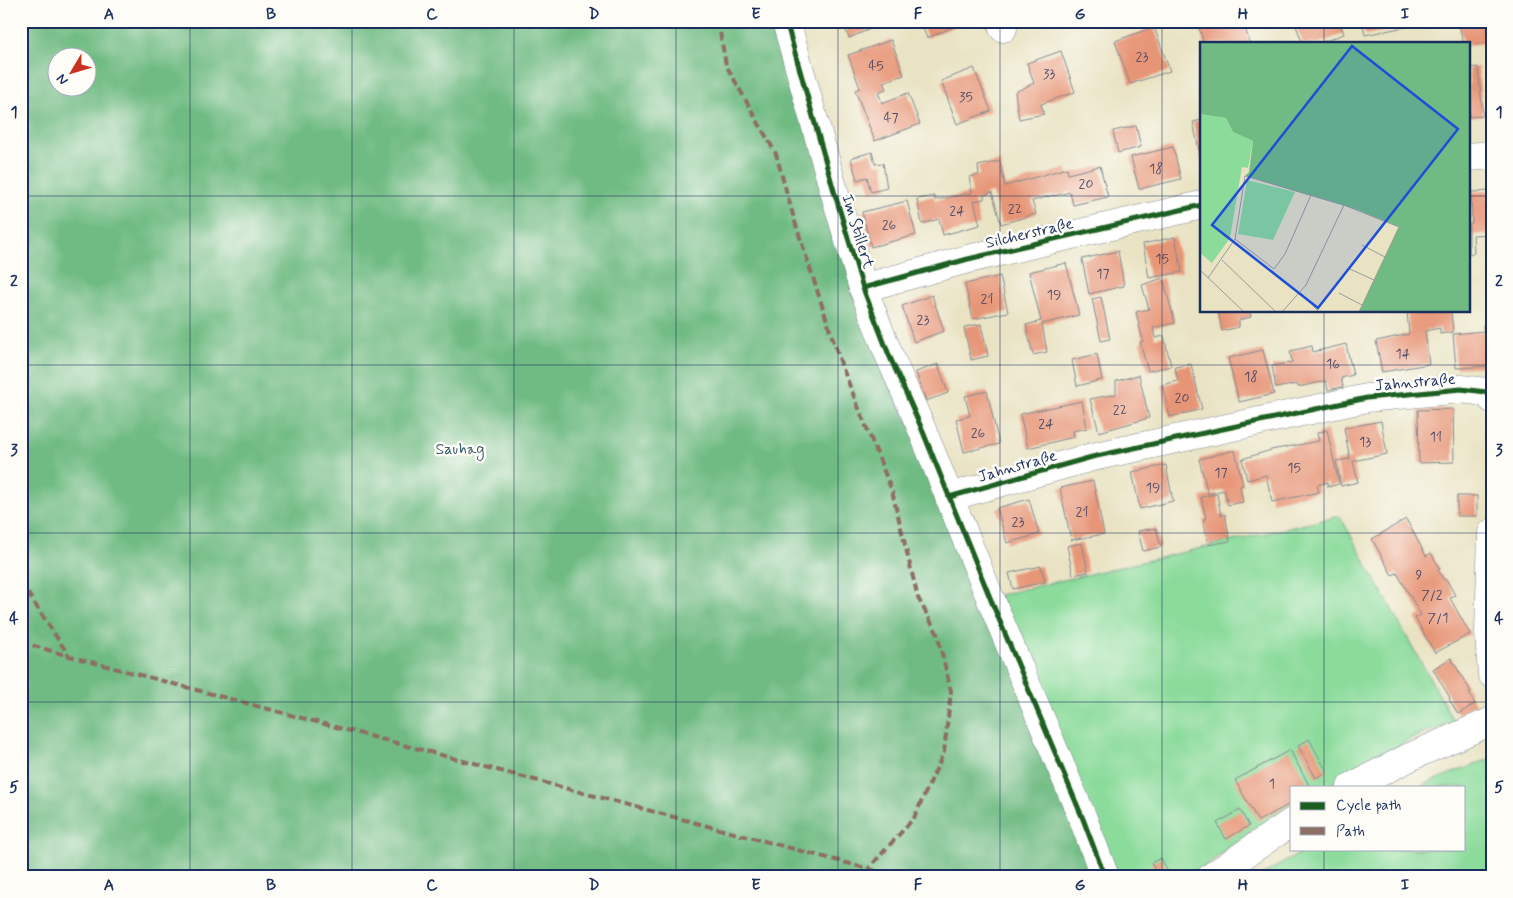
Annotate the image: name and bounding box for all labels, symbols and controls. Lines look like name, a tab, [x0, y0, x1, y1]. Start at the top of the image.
text: A	[104, 4, 114, 25]
text: B	[266, 4, 276, 25]
text: C	[426, 4, 438, 25]
text: D	[588, 4, 600, 25]
text: E	[751, 4, 761, 25]
text: F	[914, 4, 923, 25]
text: G	[1075, 4, 1086, 25]
text: H	[1238, 4, 1249, 25]
text: I	[1401, 4, 1410, 25]
inset map	[1200, 42, 1470, 312]
north arrow	[48, 48, 98, 98]
house number: 23	[1136, 48, 1148, 66]
house number: 45	[868, 57, 884, 75]
house number: 33	[1043, 65, 1055, 83]
text: N	[53, 70, 73, 89]
house number: 35	[959, 88, 973, 106]
text: 1	[10, 102, 18, 123]
text: 1	[1495, 102, 1503, 123]
house number: 47	[883, 109, 899, 127]
house number: 18	[1149, 160, 1163, 178]
house number: 20	[1079, 175, 1093, 193]
street label: Im Stillert	[836, 192, 879, 272]
house number: 22	[1008, 200, 1022, 218]
house number: 24	[949, 202, 965, 220]
street label: Silcherstraße	[983, 213, 1075, 254]
house number: 26	[882, 216, 897, 234]
house number: 15	[1155, 250, 1169, 268]
house number: 17	[1096, 265, 1110, 283]
text: 2	[10, 271, 18, 292]
text: 2	[1495, 271, 1503, 292]
house number: 19	[1047, 286, 1061, 304]
house number: 21	[981, 290, 993, 308]
house number: 23	[917, 311, 929, 329]
house number: 14	[1396, 345, 1411, 363]
house number: 16	[1326, 355, 1340, 373]
house number: 18	[1244, 368, 1258, 386]
street label: Jahnstraße	[1374, 368, 1457, 396]
house number: 20	[1175, 389, 1189, 407]
house number: 22	[1113, 401, 1127, 419]
house number: 24	[1038, 415, 1054, 433]
house number: 26	[971, 424, 986, 442]
house number: 11	[1430, 428, 1442, 446]
house number: 13	[1359, 433, 1371, 451]
park label: Sauhag	[435, 439, 485, 461]
text: 3	[10, 440, 18, 461]
text: 3	[1495, 440, 1503, 461]
street label: Jahnstraße	[976, 445, 1059, 488]
house number: 15	[1287, 459, 1301, 477]
house number: 17	[1214, 464, 1228, 482]
house number: 19	[1146, 479, 1160, 497]
house number: 21	[1076, 503, 1088, 521]
house number: 23	[1012, 513, 1024, 531]
house number: 9	[1416, 566, 1423, 584]
house number: 7/2	[1421, 586, 1443, 604]
text: 4	[9, 608, 19, 629]
text: 4	[1494, 608, 1504, 629]
house number: 7/1	[1428, 609, 1448, 627]
house number: 1	[1269, 775, 1275, 793]
text: 5	[9, 777, 19, 798]
text: 5	[1494, 777, 1504, 798]
legend	[1290, 786, 1466, 850]
text: Cycle path	[1336, 796, 1401, 816]
text: Path	[1336, 822, 1365, 842]
text: A	[104, 875, 114, 896]
text: B	[266, 875, 276, 896]
text: C	[426, 875, 438, 896]
text: D	[588, 875, 600, 896]
text: E	[751, 875, 761, 896]
text: F	[914, 875, 923, 896]
text: G	[1075, 875, 1086, 896]
text: H	[1238, 875, 1249, 896]
text: I	[1401, 875, 1410, 896]

